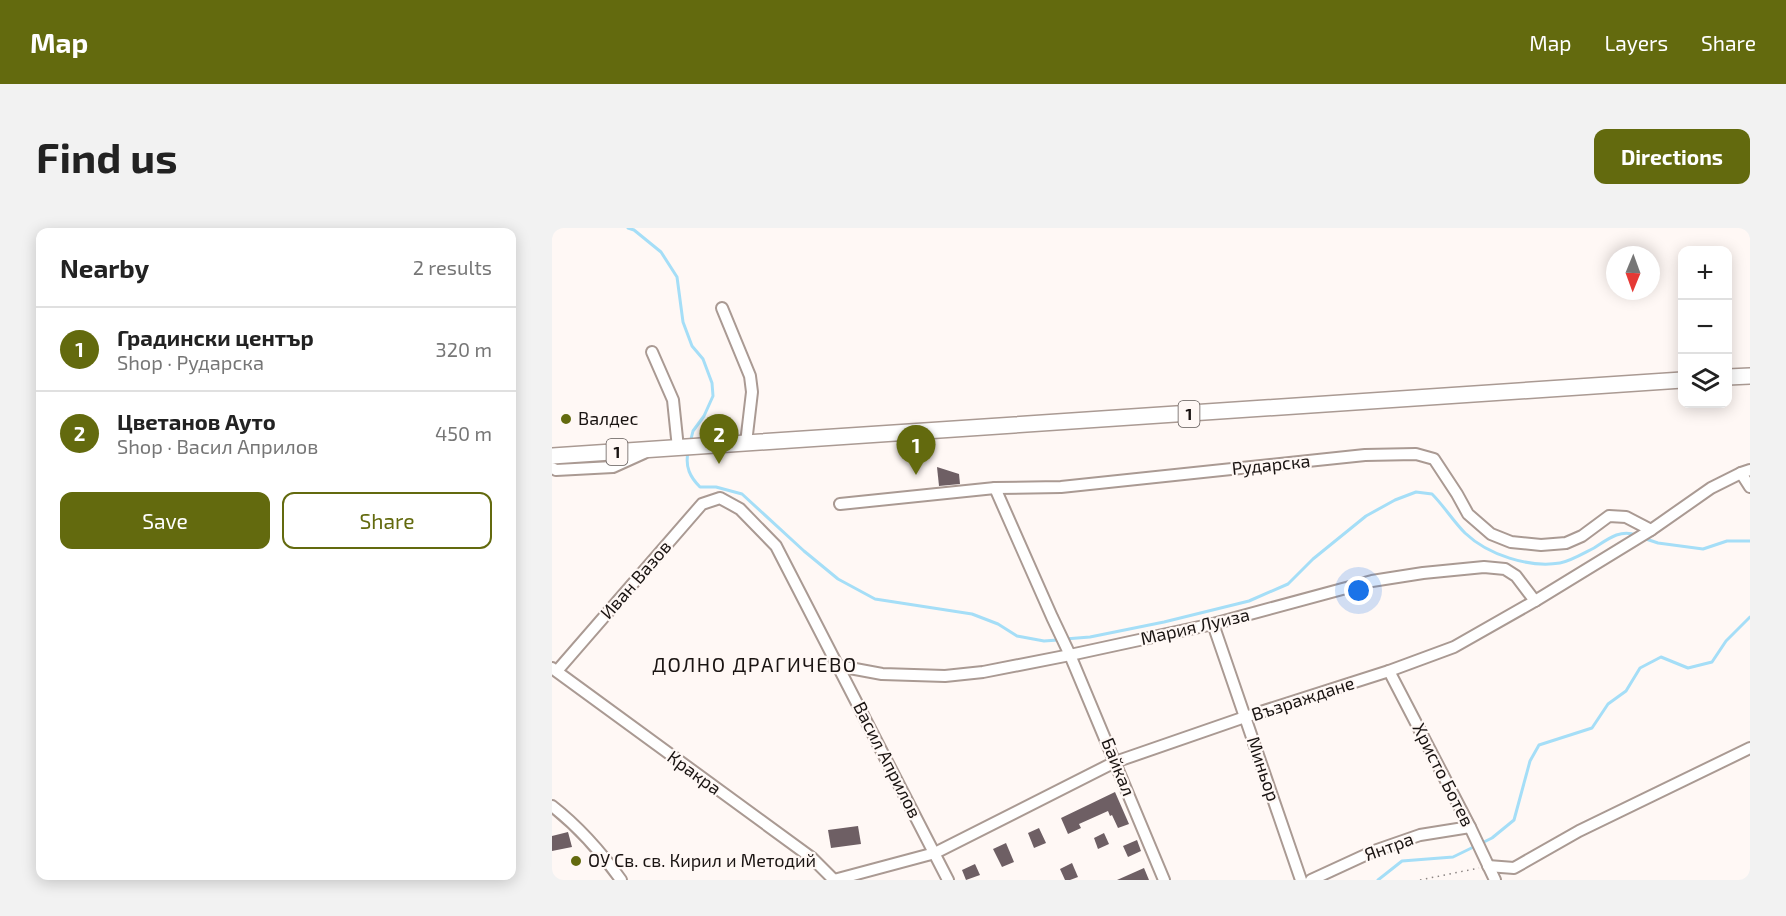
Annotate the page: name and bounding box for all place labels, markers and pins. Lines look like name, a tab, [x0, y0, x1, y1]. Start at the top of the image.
place label: Валдес	[578, 407, 638, 429]
marker: Валдес	[559, 412, 573, 426]
pin: 2	[700, 414, 738, 464]
pin: 1	[896, 426, 936, 475]
place label: ОУ Св. св. Кирил и Методий	[588, 849, 816, 871]
marker: ОУ Св. св. Кирил и Методий	[569, 854, 583, 868]

